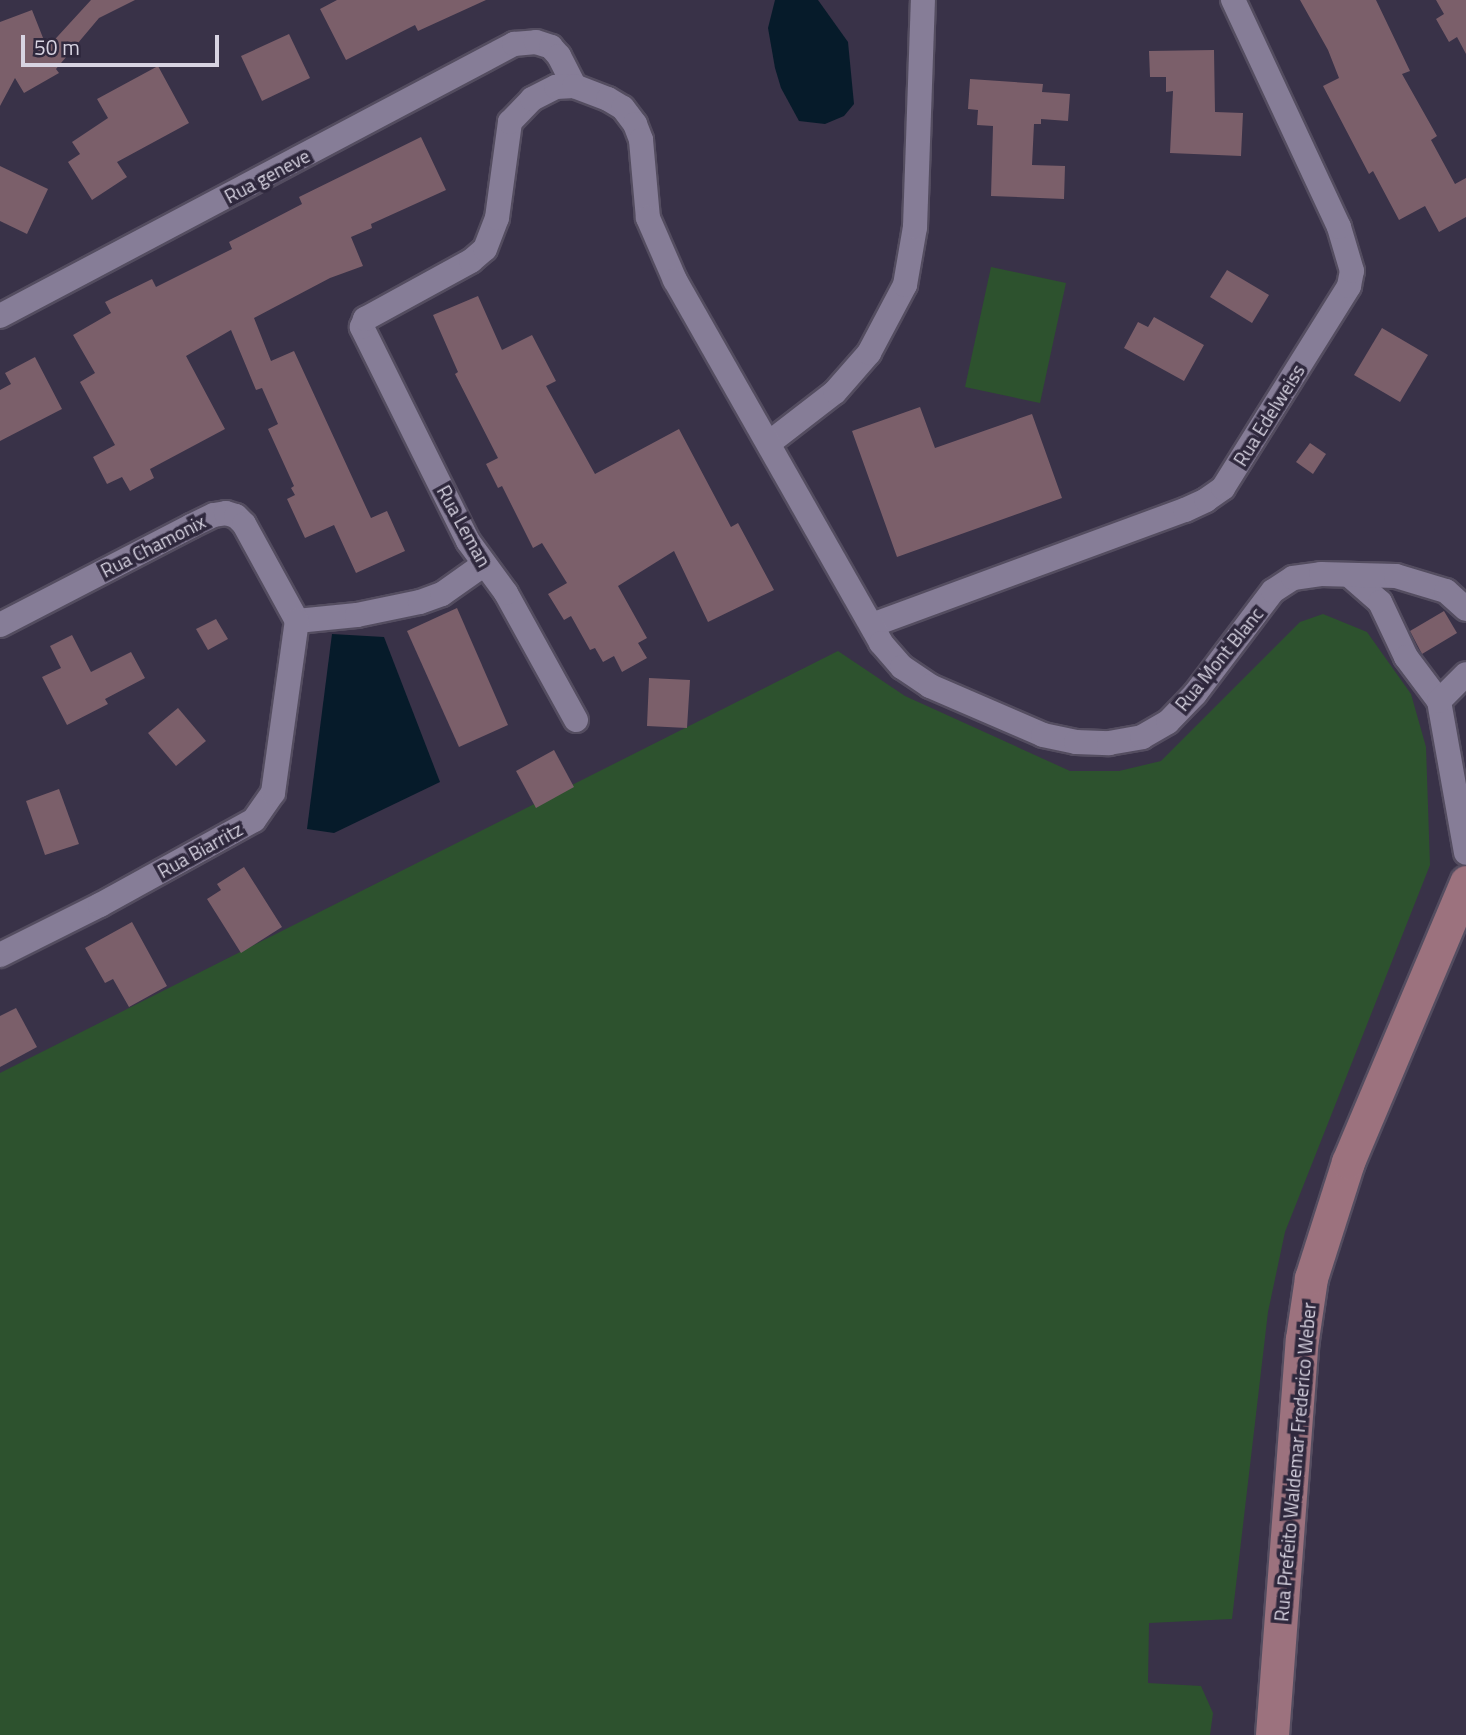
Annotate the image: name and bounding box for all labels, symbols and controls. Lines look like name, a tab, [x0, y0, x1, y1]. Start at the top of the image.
scale bar	[24, 21, 222, 65]
text: 50 m	[34, 31, 80, 63]
street label: Rua geneve	[221, 144, 313, 208]
street label: Rua Edelweiss	[1229, 360, 1309, 470]
street label: Rua Leman	[432, 481, 496, 571]
street label: Rua Chamonix	[97, 510, 209, 582]
street label: Rua Mont Blanc	[1170, 603, 1268, 715]
street label: Rua Biarritz	[154, 817, 246, 883]
street label: Rua Prefeito Waldemar Frederico Weber	[1270, 1301, 1320, 1623]

